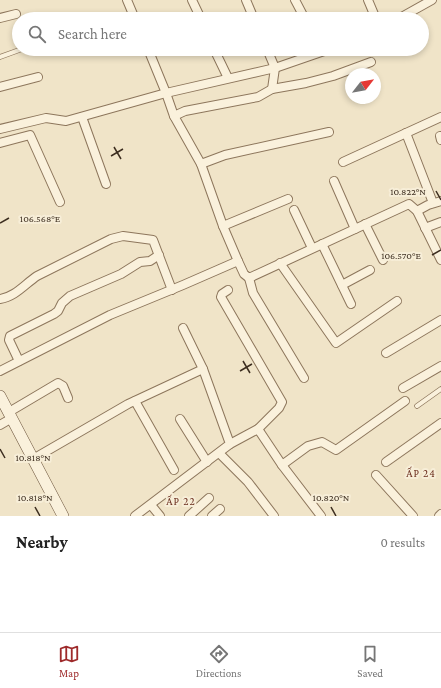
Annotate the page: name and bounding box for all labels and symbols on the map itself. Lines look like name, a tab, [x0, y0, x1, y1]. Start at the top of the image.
north arrow	[345, 68, 381, 104]
text: 10.822°N	[390, 186, 426, 197]
text: 106.568°E	[20, 213, 61, 224]
text: 106.570°E	[381, 250, 421, 261]
text: 10.818°N	[15, 452, 51, 463]
district label: ẤP 24	[406, 466, 436, 479]
text: 10.818°N	[17, 492, 53, 503]
text: 10.820°N	[313, 492, 350, 503]
district label: ẤP 22	[166, 494, 196, 507]

